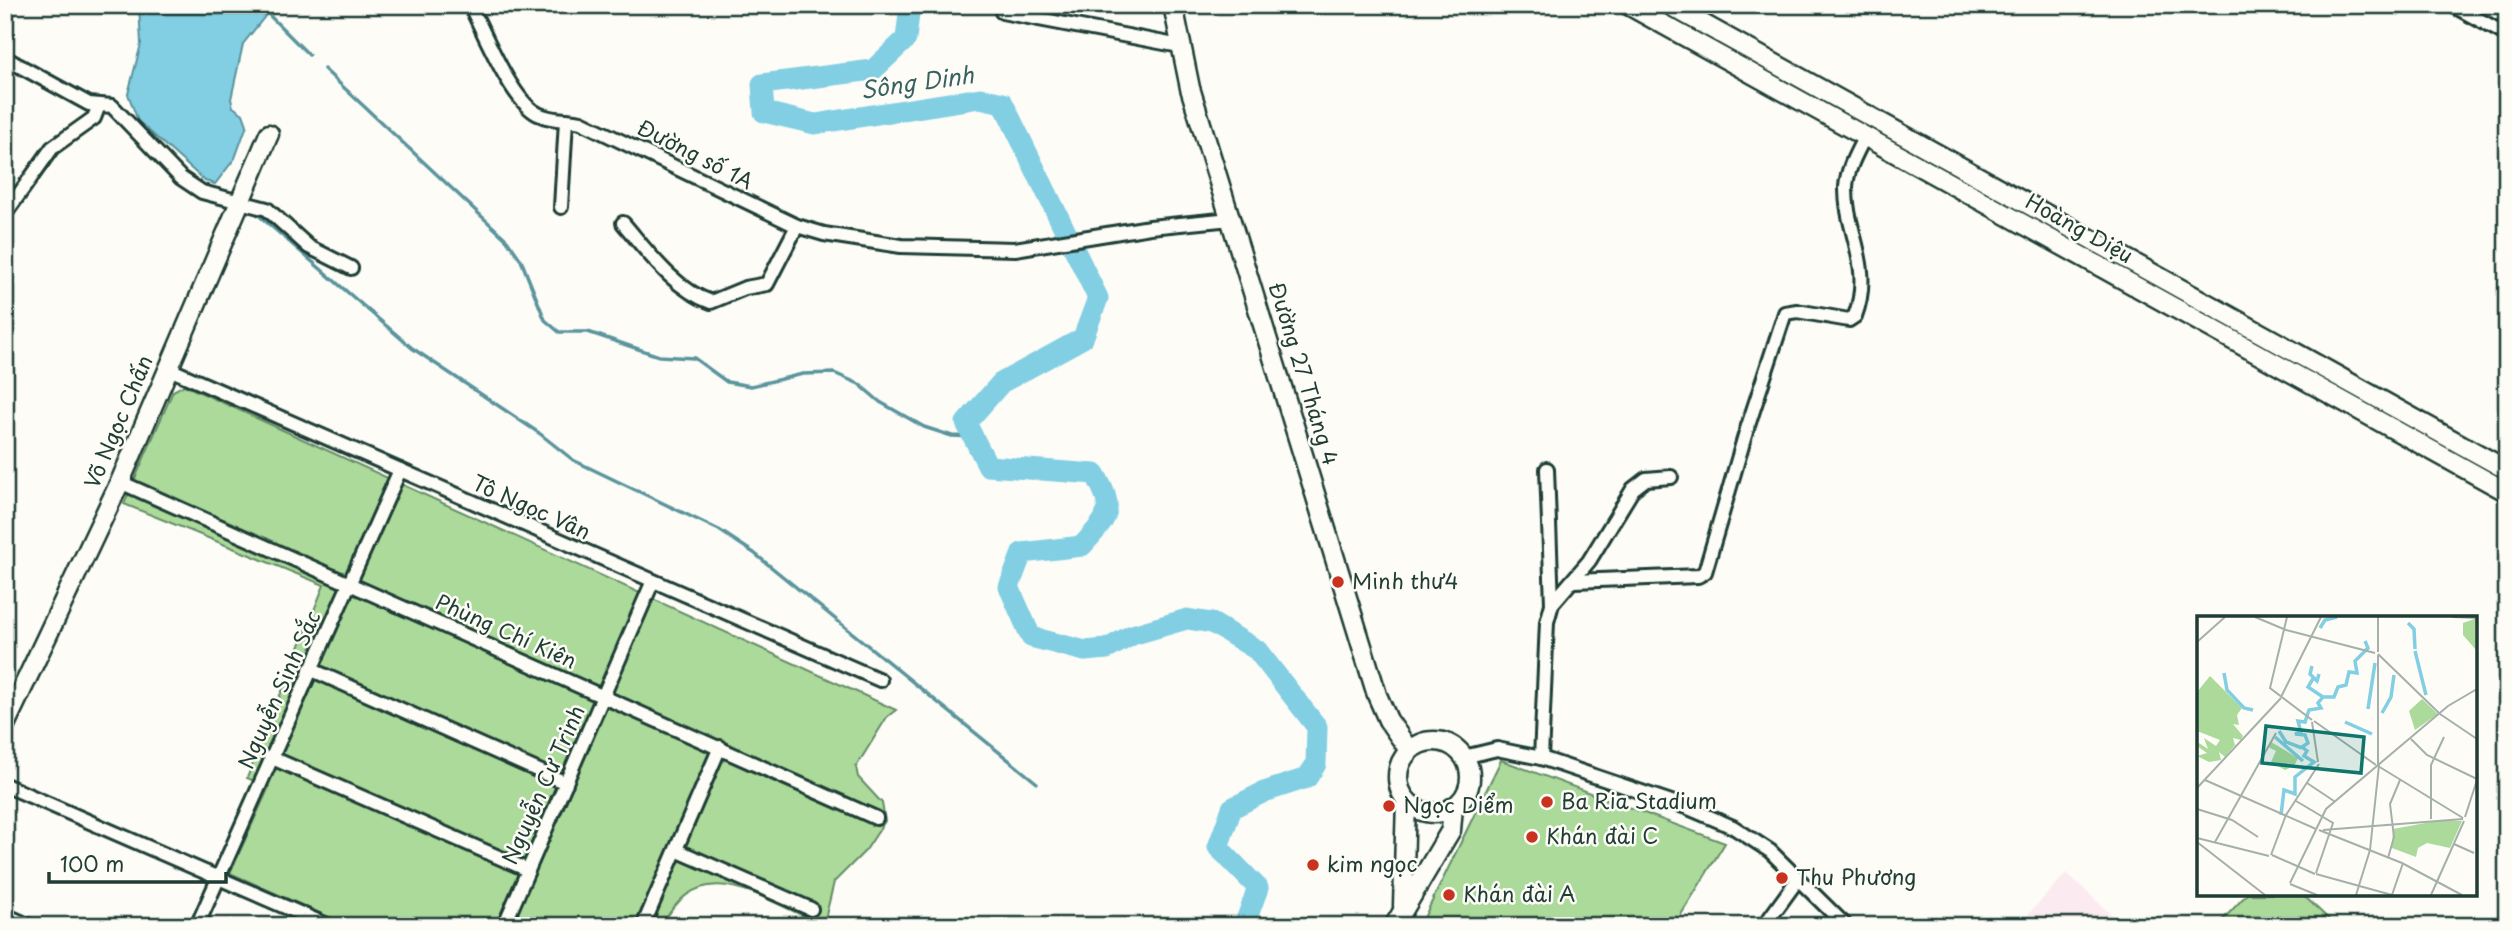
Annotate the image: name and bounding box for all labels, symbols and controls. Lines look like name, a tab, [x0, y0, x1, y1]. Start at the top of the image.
water label: Sông Dinh	[858, 56, 976, 107]
street label: Đường số 1A	[632, 110, 759, 196]
street label: Hoàng Diệu	[2020, 185, 2140, 270]
street label: Đường 27 Tháng 4	[1262, 278, 1348, 469]
street label: Võ Ngọc Chấn	[75, 350, 160, 493]
street label: Tô Ngọc Vân	[467, 466, 596, 547]
place label: Minh thư4	[1352, 564, 1458, 596]
marker: Minh thư4	[1330, 574, 1346, 590]
street label: Phùng Chí Kiên	[431, 585, 583, 676]
street label: Nguyễn Sinh Sắc	[229, 605, 327, 773]
inset map	[2197, 616, 2477, 896]
street label: Nguyễn Cư Trinh	[493, 699, 592, 869]
place label: Ba Ria Stadium	[1561, 784, 1717, 816]
place label: Ngọc Diểm	[1403, 788, 1514, 820]
marker: Ba Ria Stadium	[1539, 794, 1555, 810]
marker: Ngọc Diểm	[1381, 798, 1397, 814]
place label: Khán đài C	[1546, 819, 1658, 851]
marker: Khán đài C	[1524, 829, 1540, 845]
scale bar	[49, 840, 226, 884]
text: 100 m	[60, 847, 124, 879]
place label: kim ngọc	[1327, 847, 1417, 879]
marker: kim ngọc	[1305, 857, 1321, 873]
place label: Thu Phương	[1796, 860, 1916, 892]
marker: Thu Phương	[1774, 870, 1790, 886]
place label: Khán đài A	[1463, 877, 1575, 909]
marker: Khán đài A	[1441, 887, 1457, 903]

